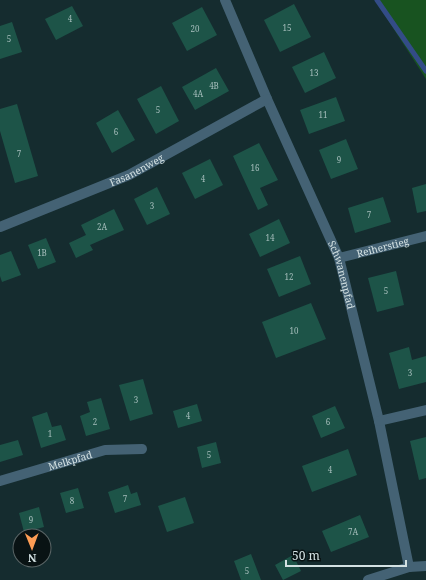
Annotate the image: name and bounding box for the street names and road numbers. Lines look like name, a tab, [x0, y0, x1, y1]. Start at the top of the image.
street label: Fasanenweg	[107, 150, 167, 189]
street label: Reiherstieg	[355, 233, 411, 260]
street label: Schwanenpfad	[325, 238, 358, 311]
street label: Melkpfad	[46, 447, 94, 473]

